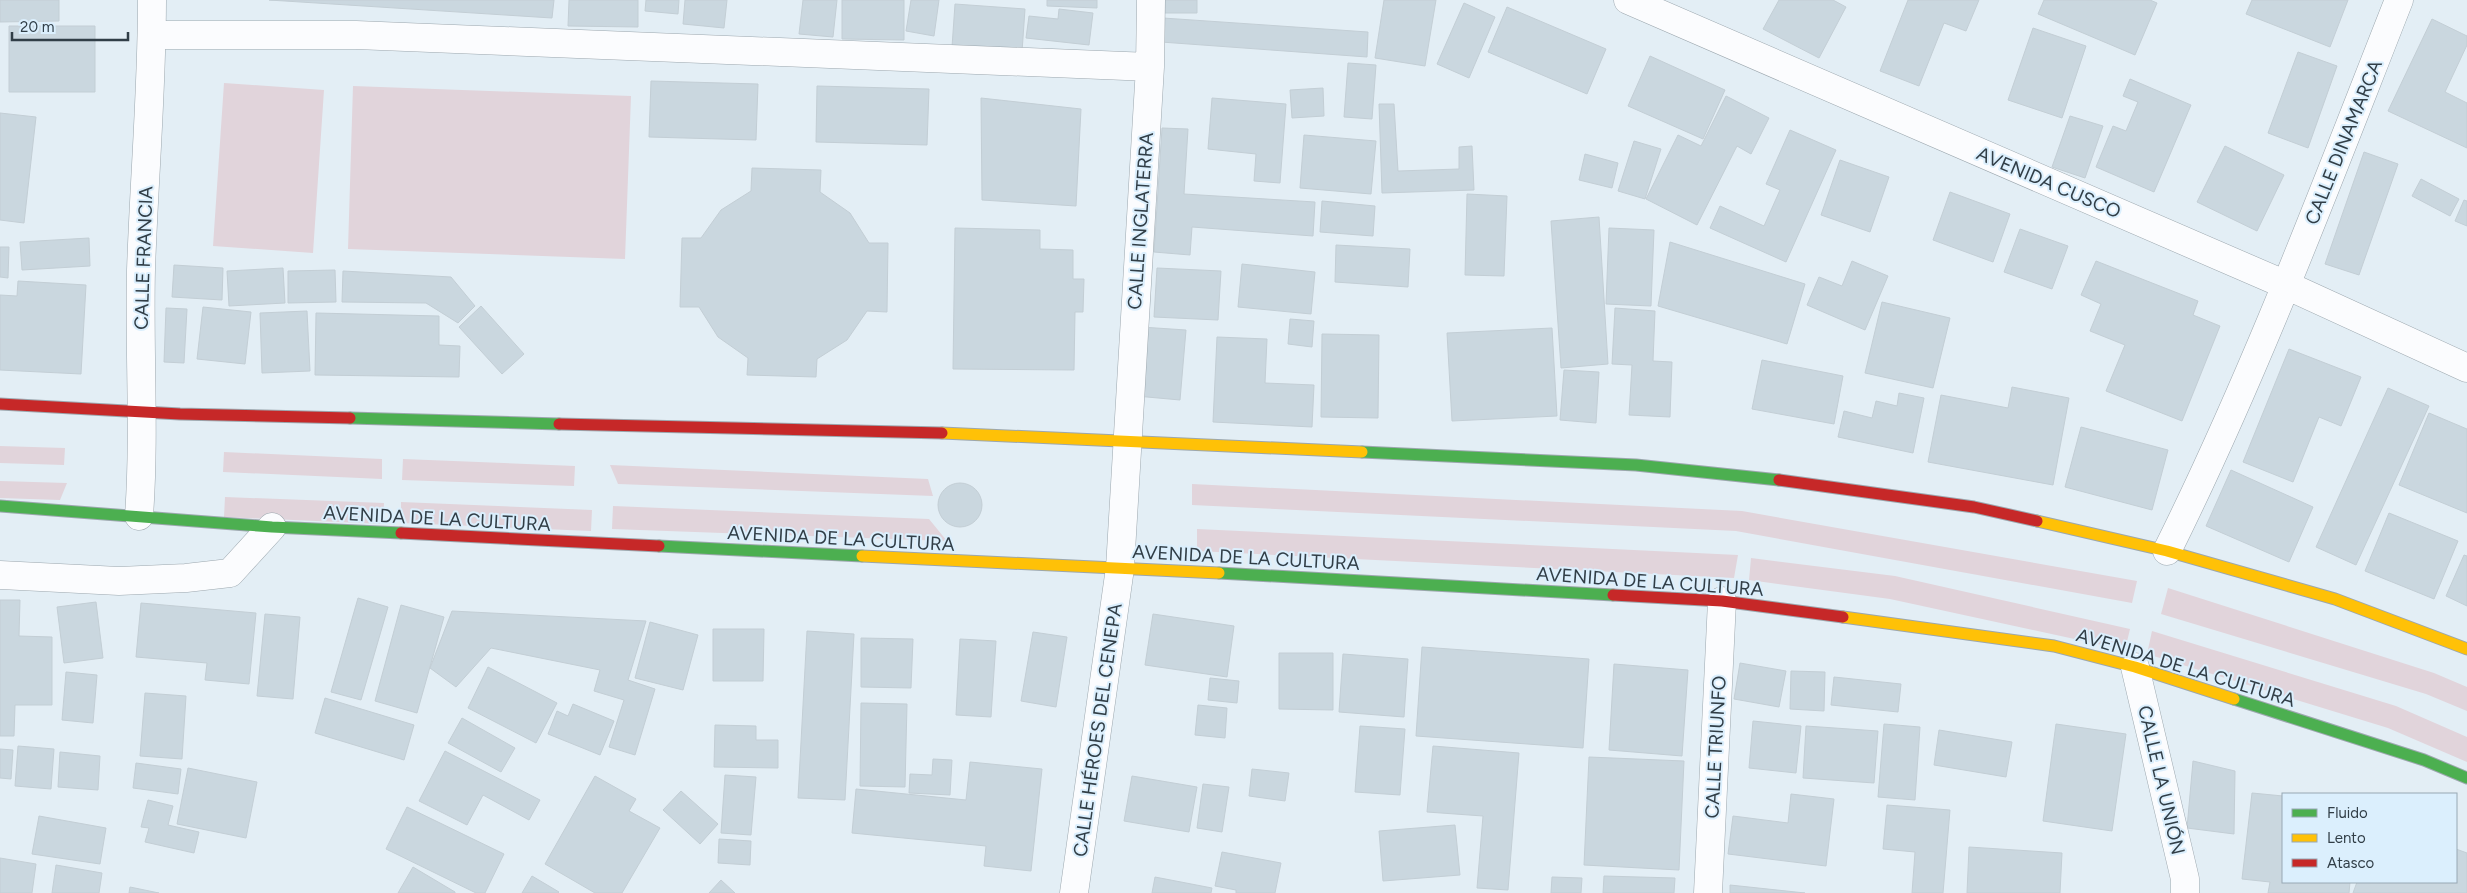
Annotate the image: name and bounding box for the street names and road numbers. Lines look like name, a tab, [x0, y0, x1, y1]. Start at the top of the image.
street label: CALLE DINAMARCA	[2300, 56, 2387, 228]
street label: CALLE INGLATERRA	[1123, 132, 1158, 310]
street label: AVENIDA CUSCO	[1973, 142, 2124, 223]
street label: CALLE FRANCIA	[129, 186, 158, 330]
street label: AVENIDA DE LA CULTURA	[323, 501, 551, 536]
street label: AVENIDA DE LA CULTURA	[727, 521, 955, 556]
street label: AVENIDA DE LA CULTURA	[1132, 540, 1360, 575]
street label: AVENIDA DE LA CULTURA	[1536, 562, 1764, 601]
street label: CALLE HÉROES DEL CENEPA	[1068, 602, 1127, 858]
street label: AVENIDA DE LA CULTURA	[2074, 623, 2298, 712]
street label: CALLE TRIUNFO	[1700, 675, 1731, 819]
street label: CALLE LA UNIÓN	[2133, 703, 2190, 857]

